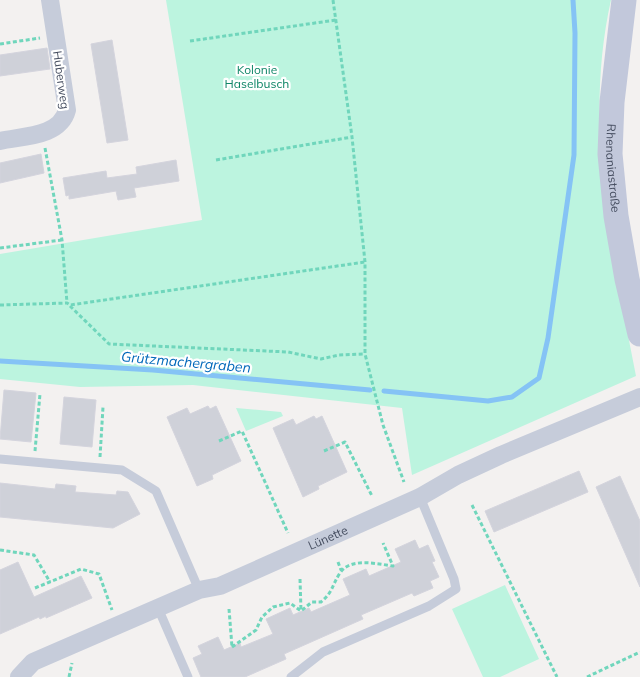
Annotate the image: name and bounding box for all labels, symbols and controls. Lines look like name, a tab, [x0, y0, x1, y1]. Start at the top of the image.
street label: Huberweg	[50, 50, 73, 110]
park label: Kolonie Haselbusch	[225, 62, 289, 91]
street label: Rhenaniastraße	[603, 124, 624, 213]
water label: Grützmachergraben	[120, 347, 252, 377]
street label: Lünette	[306, 522, 350, 553]

